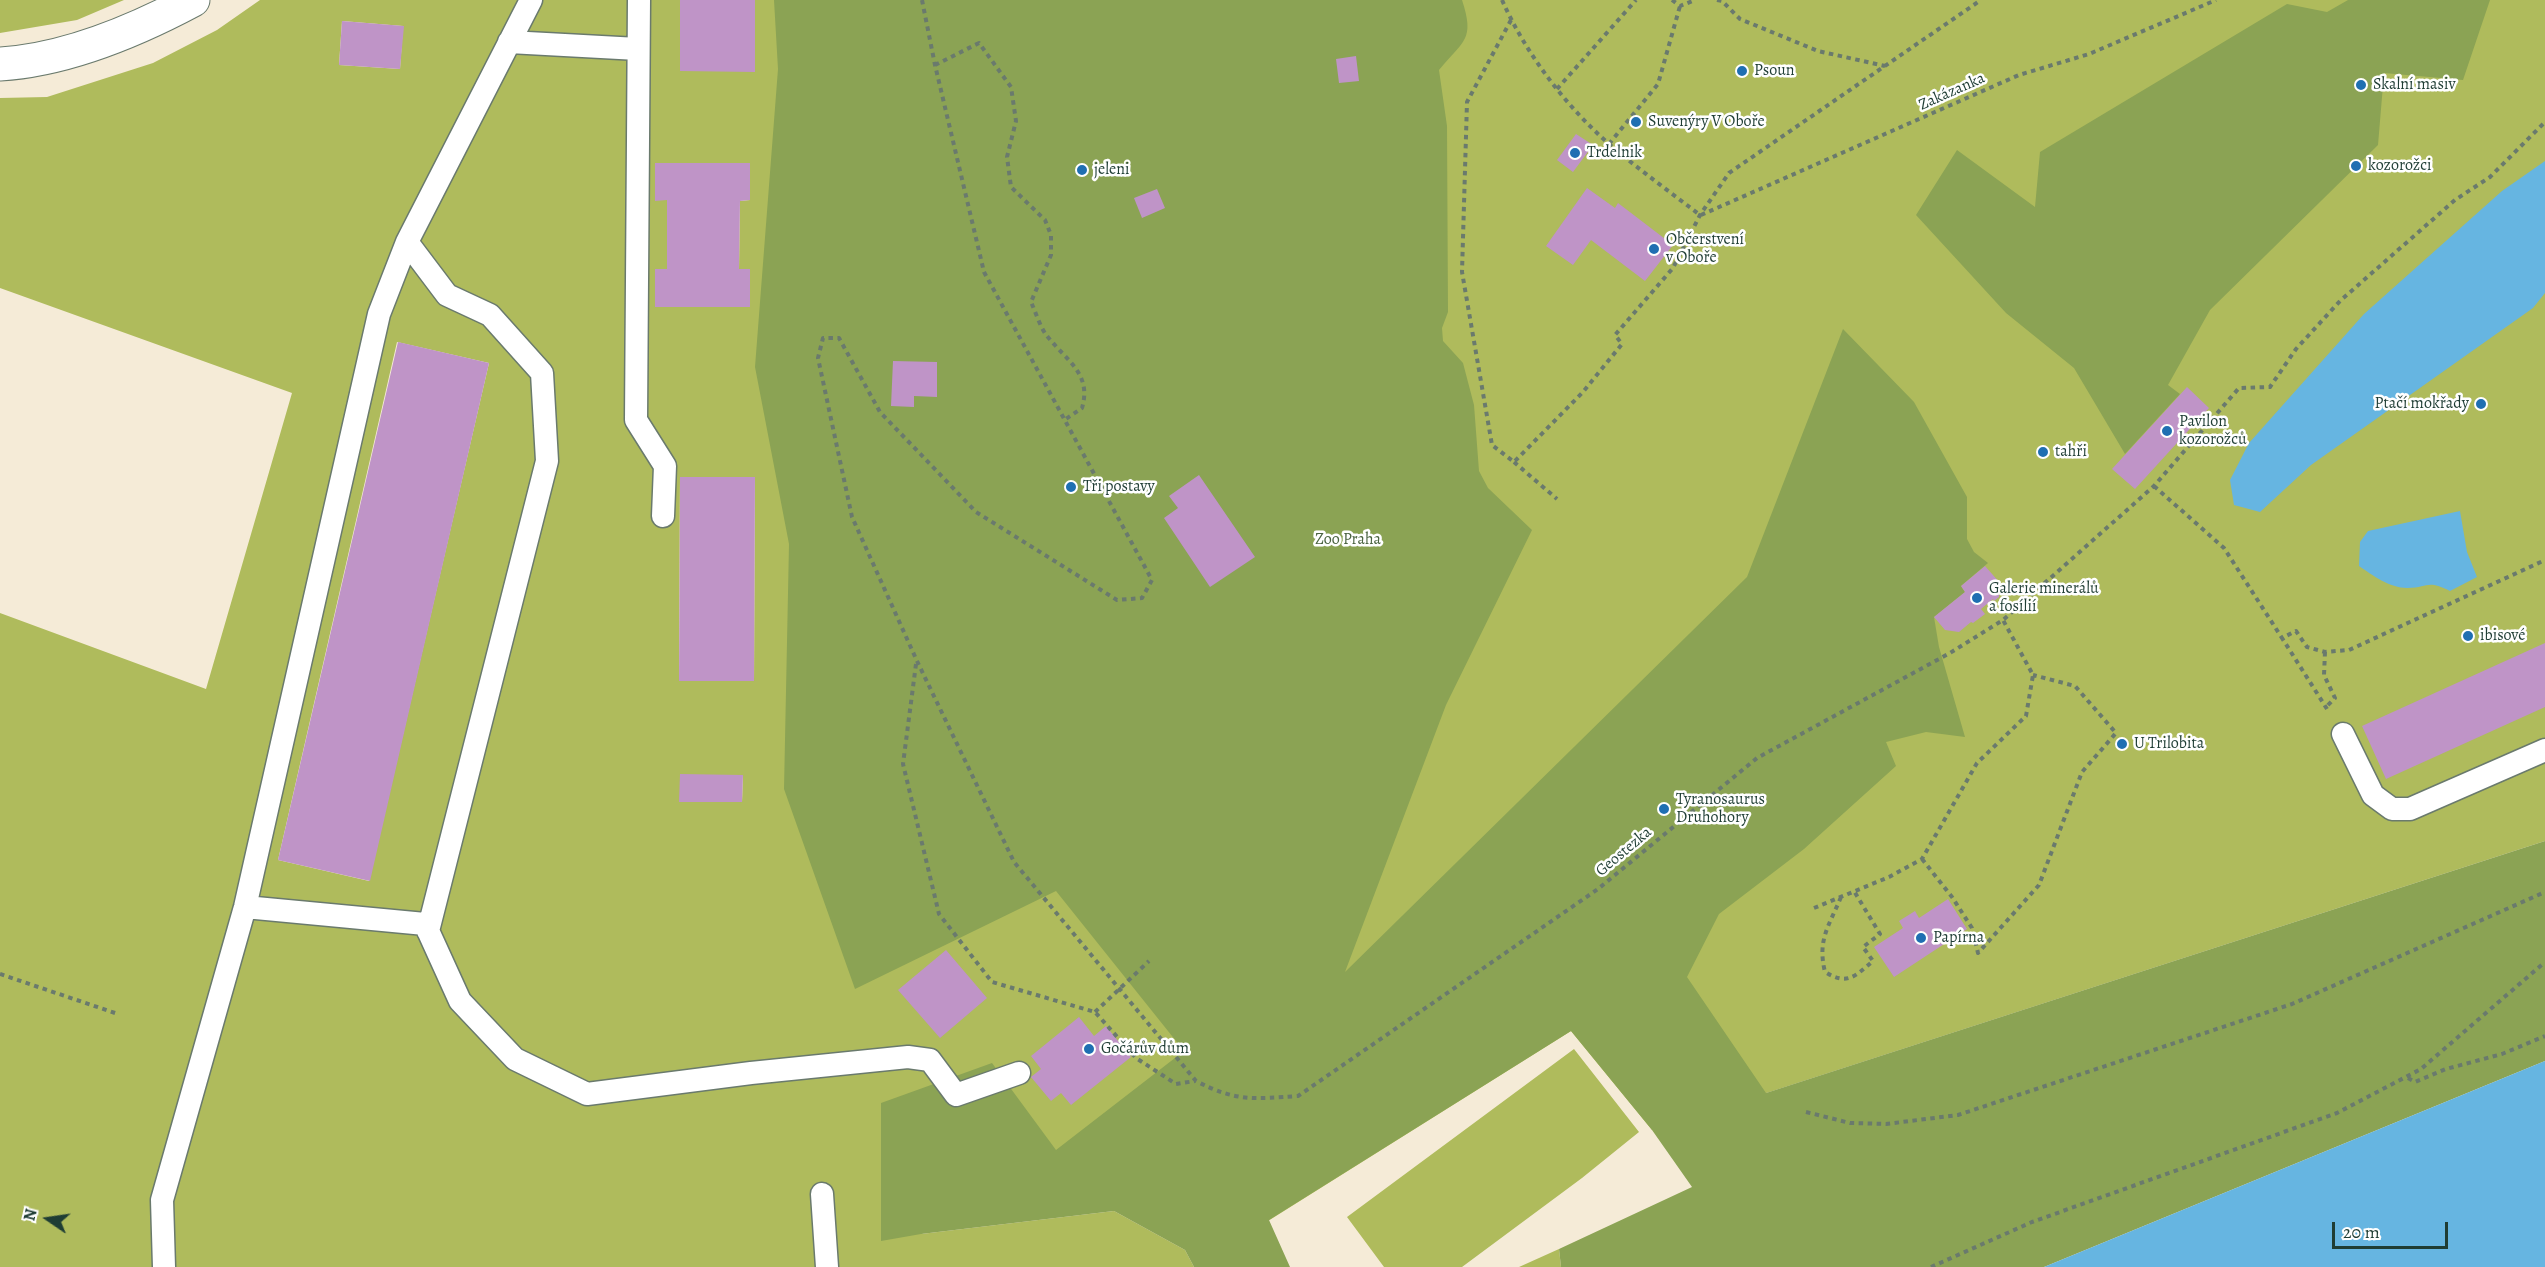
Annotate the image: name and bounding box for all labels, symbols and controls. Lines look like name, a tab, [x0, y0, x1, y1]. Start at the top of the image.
place label: Psoun	[1754, 61, 1795, 81]
marker: Psoun	[1735, 64, 1749, 78]
street label: Zakázanka	[1916, 69, 1988, 115]
place label: Skalní masiv	[2373, 75, 2456, 95]
marker: Skalní masiv	[2354, 78, 2368, 92]
place label: Suvenýry V Oboře	[1648, 112, 1765, 132]
marker: Suvenýry V Oboře	[1629, 115, 1643, 129]
place label: Trdelnik	[1587, 143, 1642, 163]
marker: Trdelnik	[1568, 146, 1582, 160]
place label: kozorožci	[2368, 156, 2432, 176]
marker: kozorožci	[2349, 159, 2363, 173]
place label: jeleni	[1094, 160, 1130, 180]
marker: jeleni	[1075, 163, 1089, 177]
place label: Občerstvení v Oboře	[1666, 230, 1744, 268]
marker: Občerstvení v Oboře	[1647, 242, 1661, 256]
place label: Ptačí mokřady	[2375, 394, 2469, 414]
marker: Ptačí mokřady	[2474, 397, 2488, 411]
place label: Pavilon kozorožců	[2179, 412, 2247, 450]
marker: Pavilon kozorožců	[2160, 424, 2174, 438]
place label: tahři	[2055, 442, 2087, 462]
marker: tahři	[2036, 445, 2050, 459]
place label: Tři postavy	[1083, 477, 1155, 497]
marker: Tři postavy	[1064, 480, 1078, 494]
park label: Zoo Praha	[1315, 530, 1381, 550]
place label: Galerie minerálů a fosílií	[1989, 579, 2099, 617]
marker: Galerie minerálů a fosílií	[1970, 591, 1984, 605]
place label: ibisové	[2480, 626, 2525, 646]
marker: ibisové	[2461, 629, 2475, 643]
place label: U Trilobita	[2134, 734, 2204, 754]
marker: U Trilobita	[2115, 737, 2129, 751]
place label: Tyranosaurus Druhohory	[1676, 790, 1765, 828]
marker: Tyranosaurus Druhohory	[1657, 802, 1671, 816]
street label: Geostezka	[1592, 823, 1656, 881]
place label: Papírna	[1933, 928, 1984, 948]
marker: Papírna	[1914, 931, 1928, 945]
place label: Gočárův dům	[1101, 1039, 1189, 1059]
marker: Gočárův dům	[1082, 1042, 1096, 1056]
north arrow	[18, 1189, 78, 1249]
text: N	[18, 1207, 42, 1223]
scale bar	[2335, 1210, 2450, 1248]
text: 20 m	[2343, 1220, 2380, 1244]

